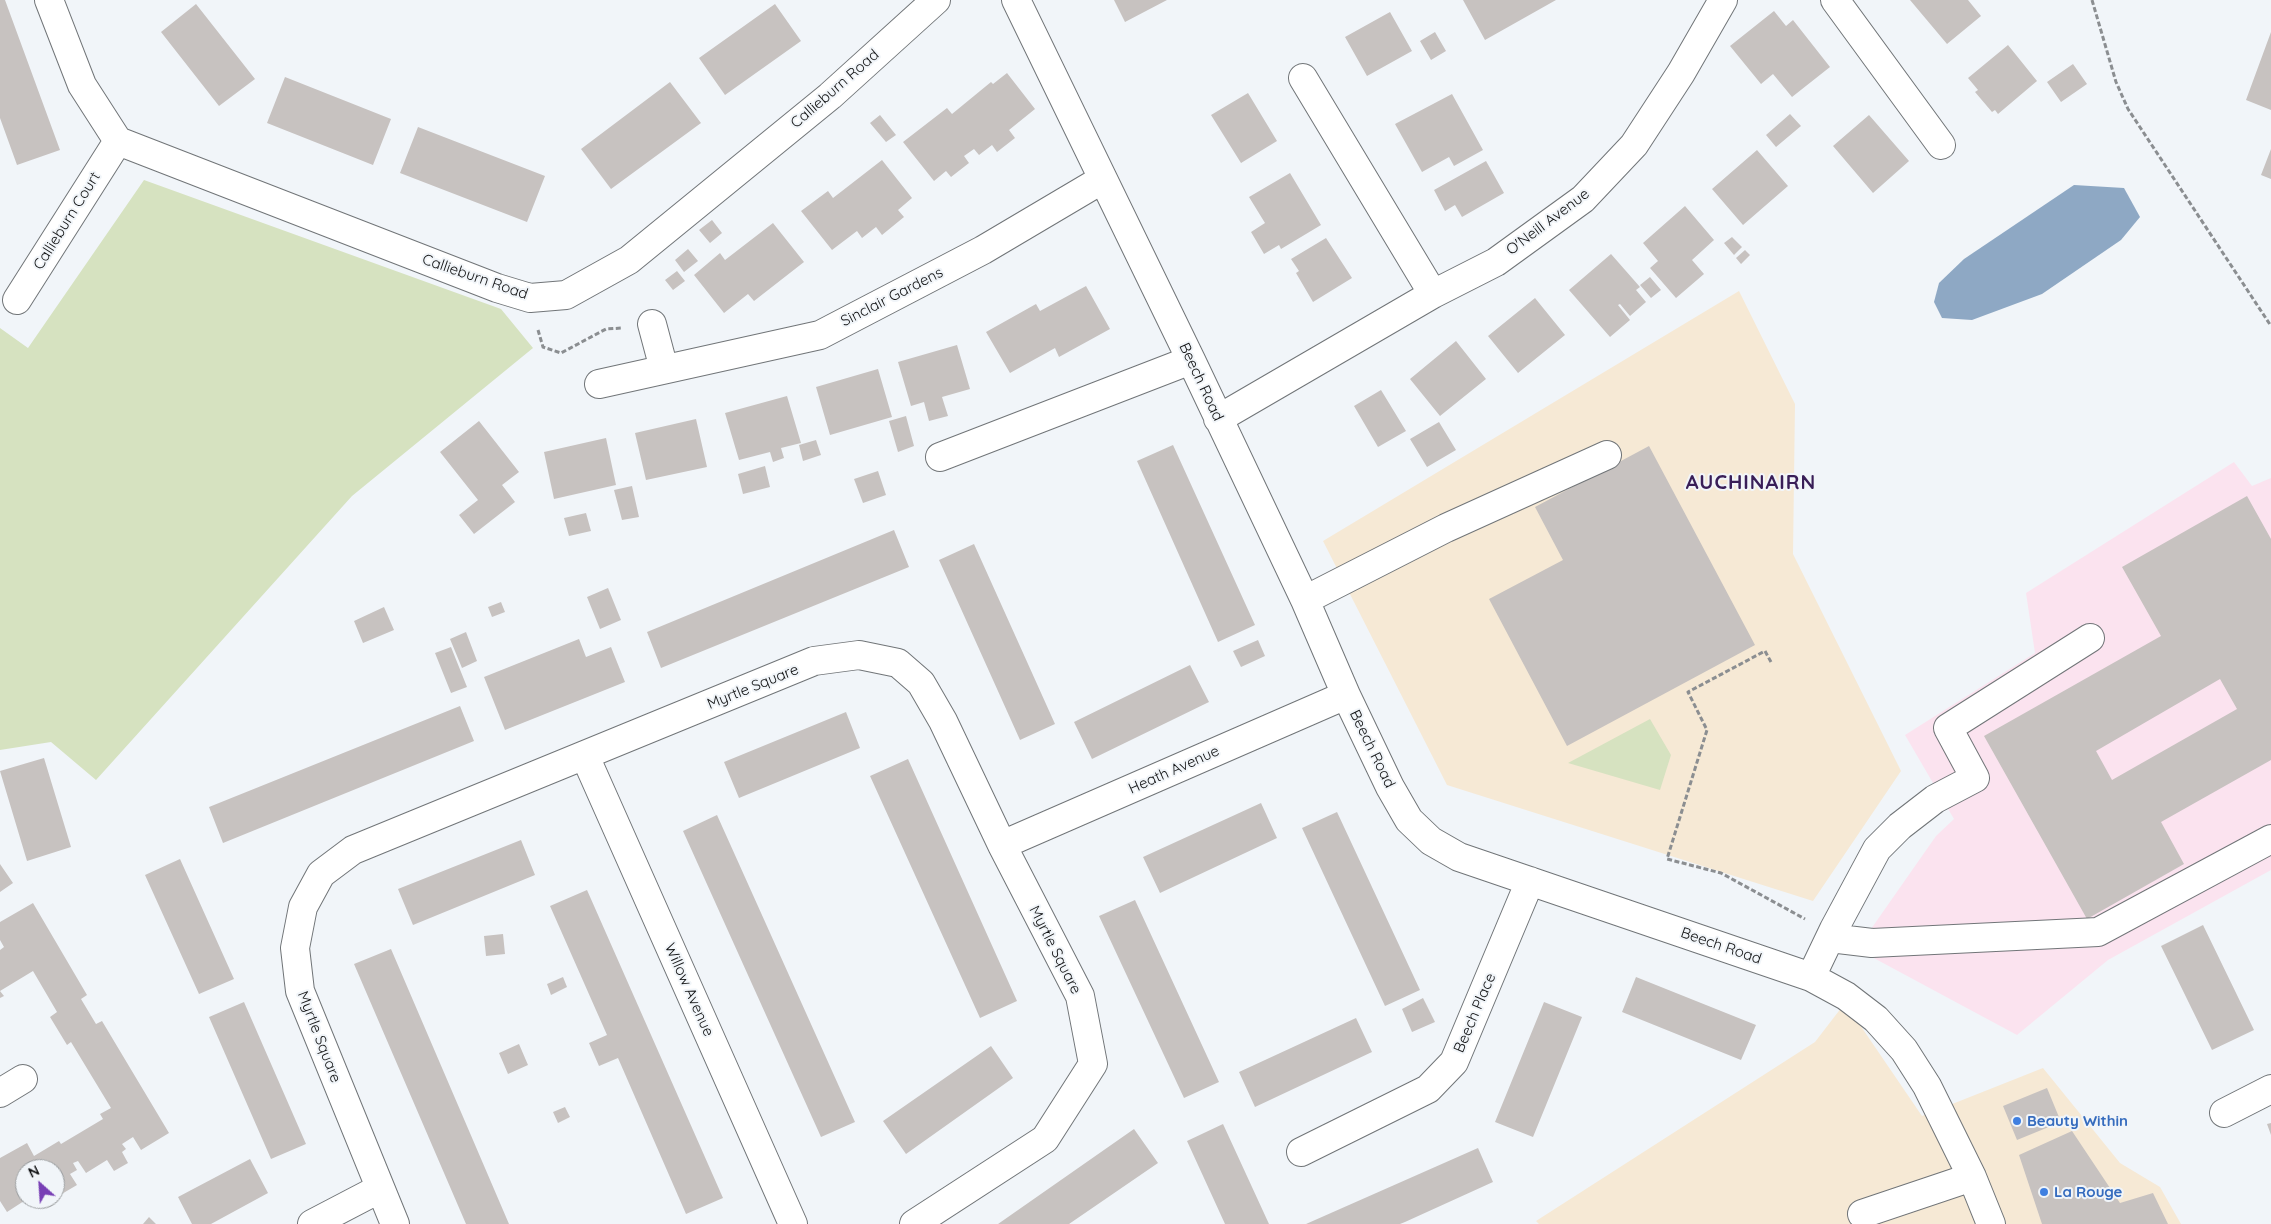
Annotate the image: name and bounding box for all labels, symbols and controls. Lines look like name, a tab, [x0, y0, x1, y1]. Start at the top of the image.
street label: Callieburn Road	[787, 46, 883, 132]
street label: Callieburn Court	[30, 169, 104, 273]
street label: O'Neill Avenue	[1503, 185, 1593, 259]
street label: Callieburn Road	[420, 250, 530, 304]
street label: Sinclair Gardens	[838, 264, 946, 330]
street label: Beech Road	[1175, 340, 1227, 424]
district label: AUCHINAIRN	[1684, 471, 1818, 495]
street label: Myrtle Square	[705, 661, 801, 713]
street label: Beech Road	[1345, 707, 1399, 791]
street label: Heath Avenue	[1126, 742, 1222, 798]
street label: Myrtle Square	[1025, 903, 1085, 997]
street label: Beech Road	[1678, 924, 1764, 968]
street label: Willow Avenue	[660, 941, 718, 1039]
street label: Beech Place	[1450, 970, 1500, 1056]
street label: Myrtle Square	[293, 989, 345, 1085]
place label: Beauty Within	[2027, 1112, 2128, 1130]
marker: Beauty Within	[2011, 1115, 2023, 1127]
north arrow	[15, 1159, 65, 1209]
text: N	[25, 1161, 42, 1182]
place label: La Rouge	[2054, 1183, 2122, 1201]
marker: La Rouge	[2038, 1186, 2050, 1198]

